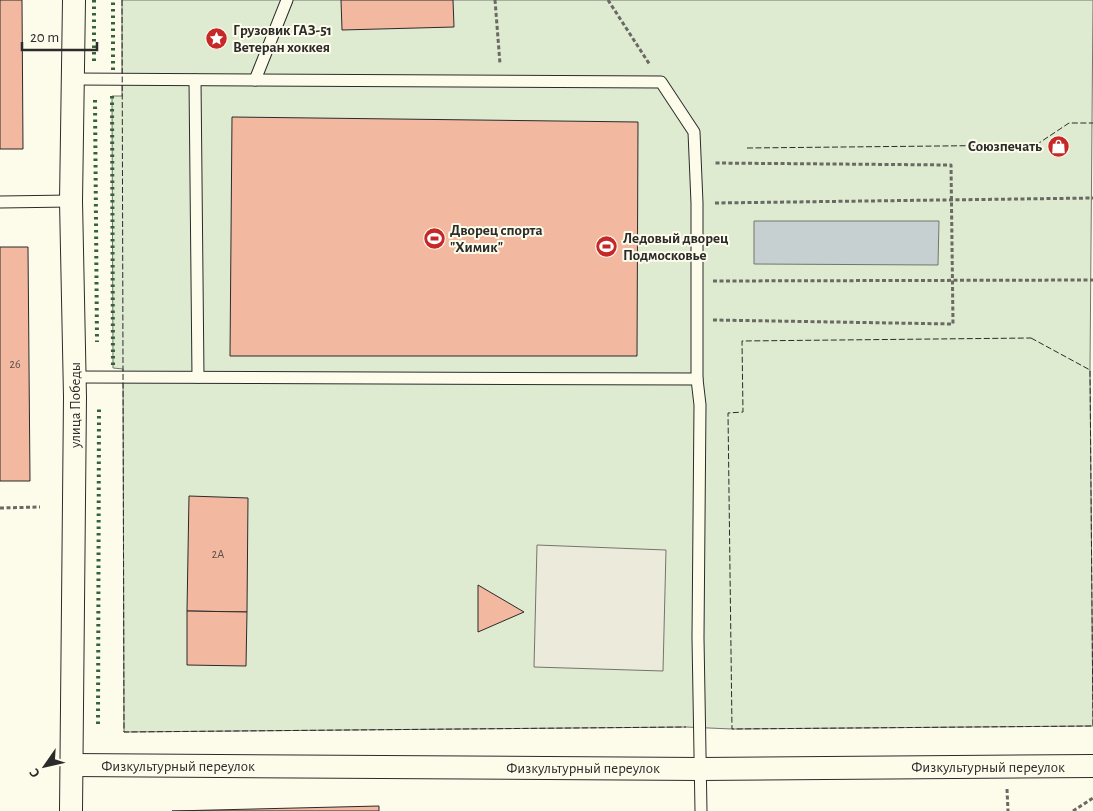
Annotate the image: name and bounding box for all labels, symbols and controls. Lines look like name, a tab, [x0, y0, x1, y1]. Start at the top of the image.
scale bar	[22, 20, 98, 52]
place label: Грузовик ГАЗ-51 Ветеран хоккея	[233, 23, 332, 55]
place icon: Грузовик ГАЗ-51 Ветеран хоккея	[205, 27, 229, 51]
text: 20 m	[30, 30, 59, 45]
shop icon: Союзпечать	[1046, 134, 1070, 158]
place label: Союзпечать	[968, 139, 1042, 154]
place label: Дворец спорта "Химик"	[450, 223, 543, 255]
sports icon: Дворец спорта "Химик"	[422, 227, 446, 251]
place label: Ледовый дворец Подмосковье	[623, 231, 729, 263]
sports icon: Ледовый дворец Подмосковье	[595, 235, 619, 259]
house number: 26	[9, 358, 21, 370]
street label: улица Победы	[68, 362, 83, 449]
house number: 2А	[212, 548, 224, 560]
north arrow	[20, 741, 70, 791]
street label: Физкультурный переулок	[101, 759, 255, 774]
street label: Физкультурный переулок	[911, 760, 1065, 775]
street label: Физкультурный переулок	[506, 761, 660, 776]
text: С	[27, 765, 43, 780]

